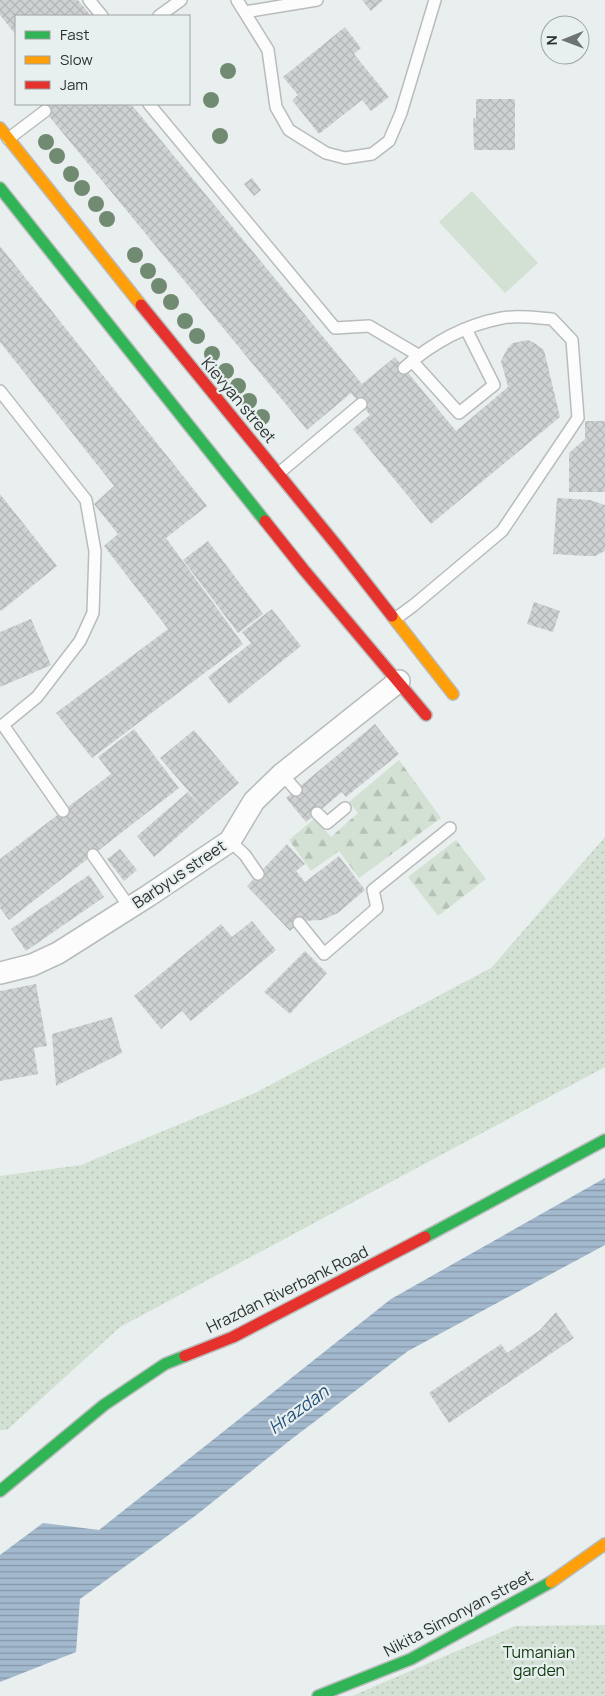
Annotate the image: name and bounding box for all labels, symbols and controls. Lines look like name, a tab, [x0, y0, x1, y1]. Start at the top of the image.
legend	[15, 15, 190, 105]
north arrow	[540, 15, 590, 65]
text: Fast	[60, 24, 89, 45]
text: N	[542, 35, 561, 45]
text: Slow	[60, 49, 93, 70]
text: Jam	[60, 74, 88, 95]
street label: Kievyan street	[197, 352, 281, 448]
street label: Barbyus street	[128, 835, 230, 913]
street label: Hrazdan Riverbank Road	[202, 1240, 372, 1338]
water label: Hrazdan	[263, 1378, 334, 1439]
street label: Nikita Simonyan street	[380, 1564, 536, 1662]
park label: Tumanian garden	[503, 1641, 575, 1681]

